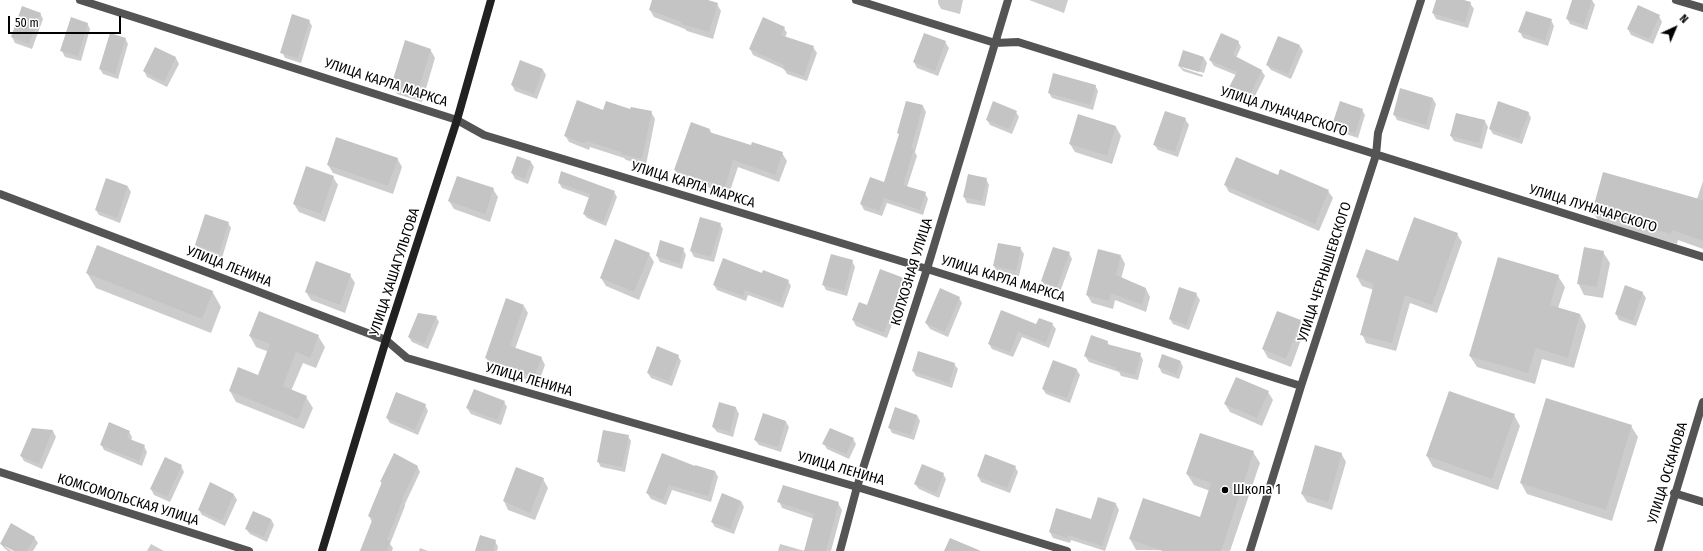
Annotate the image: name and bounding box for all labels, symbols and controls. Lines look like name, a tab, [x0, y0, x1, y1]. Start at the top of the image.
scale bar	[10, 8, 123, 34]
north arrow	[1655, 8, 1695, 48]
text: N	[1677, 12, 1691, 26]
text: 50 m	[15, 16, 39, 30]
street label: УЛИЦА КАРЛА МАРКСА	[322, 55, 450, 111]
street label: УЛИЦА ЛУНАЧАРСКОГО	[1218, 83, 1350, 141]
street label: УЛИЦА КАРЛА МАРКСА	[629, 158, 757, 212]
street label: УЛИЦА ЛУНАЧАРСКОГО	[1527, 182, 1659, 236]
street label: УЛИЦА ЧЕРНЫШЕВСКОГО	[1294, 200, 1356, 344]
street label: УЛИЦА ХАШАГУЛЬГОВА	[366, 206, 424, 338]
street label: КОЛХОЗНАЯ УЛИЦА	[888, 216, 936, 328]
street label: УЛИЦА ЛЕНИНА	[184, 243, 274, 291]
street label: УЛИЦА КАРЛА МАРКСА	[939, 252, 1067, 306]
street label: УЛИЦА ЛЕНИНА	[483, 360, 575, 400]
street label: УЛИЦА ОСКАНОВА	[1645, 420, 1691, 526]
street label: УЛИЦА ЛЕНИНА	[795, 449, 887, 489]
street label: КОМСОМОЛЬСКАЯ УЛИЦА	[55, 470, 201, 530]
place label: Школа 1	[1233, 482, 1281, 498]
marker: Школа 1	[1220, 485, 1230, 495]

